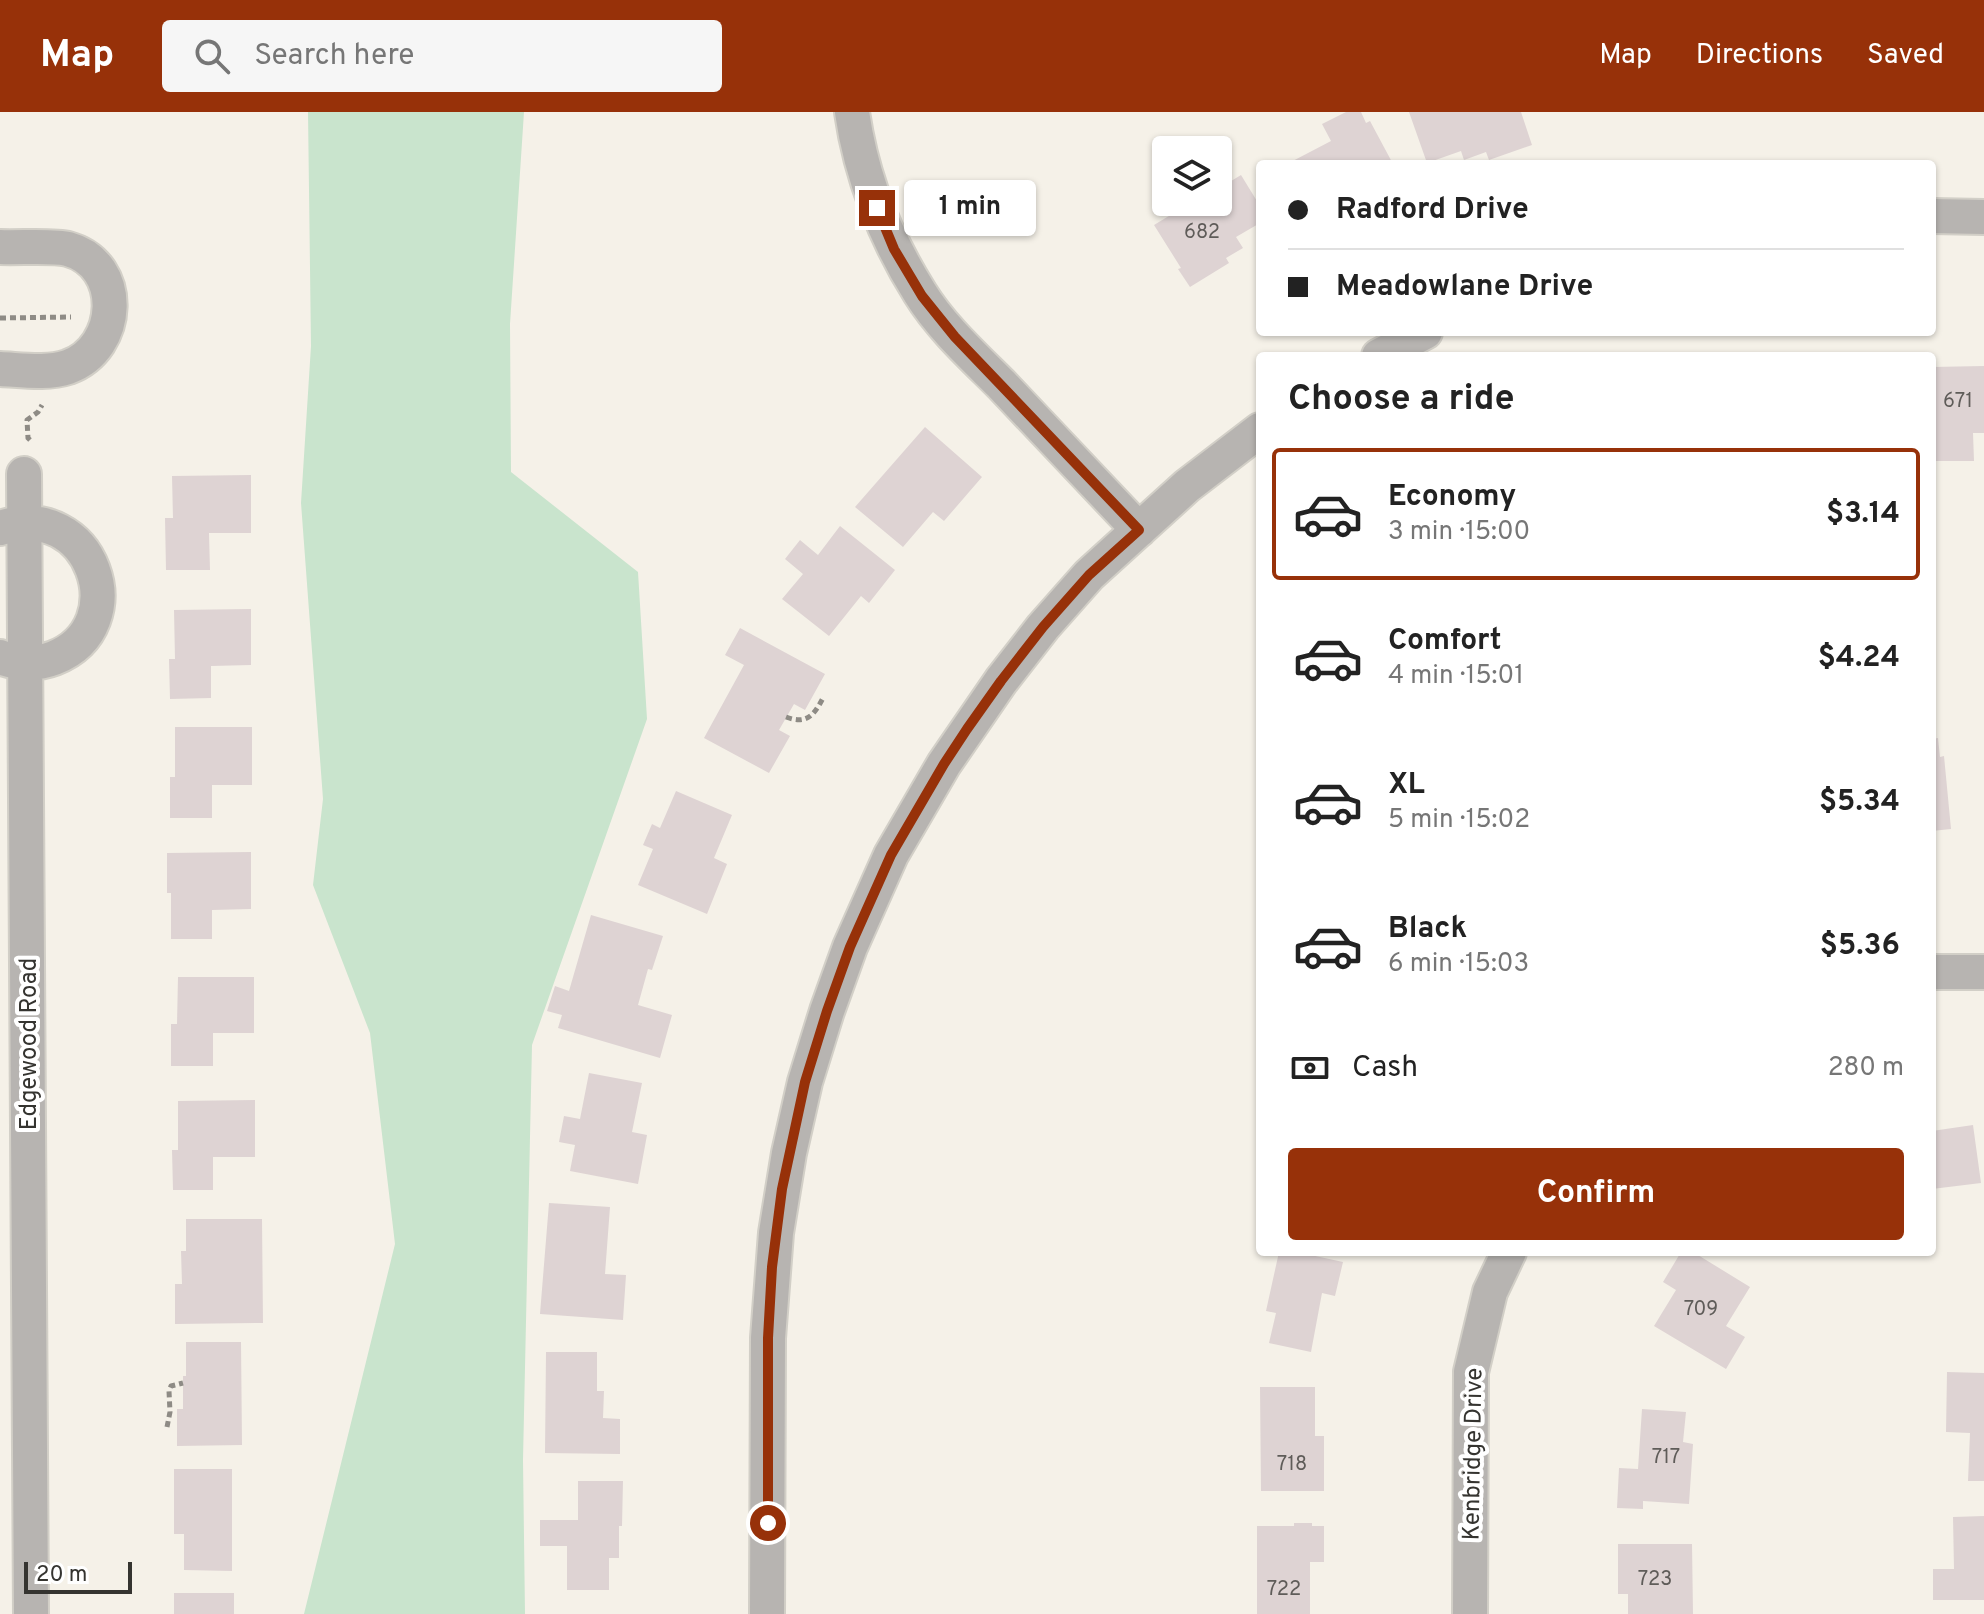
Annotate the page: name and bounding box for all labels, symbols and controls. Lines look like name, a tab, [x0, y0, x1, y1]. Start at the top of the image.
search box	[162, 20, 722, 92]
text: Map	[40, 32, 114, 81]
icon: search	[190, 34, 234, 78]
text: Search here	[254, 38, 414, 75]
text: Map	[1599, 38, 1652, 74]
text: Directions	[1696, 38, 1823, 74]
text: Saved	[1867, 38, 1944, 74]
map controls	[1152, 136, 1232, 216]
button: layers	[1152, 136, 1232, 216]
callout: 1 min	[905, 180, 1037, 236]
route end	[859, 190, 895, 226]
text: 1 min	[939, 191, 1001, 224]
text: Radford Drive	[1336, 192, 1529, 229]
house number: 682	[1184, 220, 1220, 246]
text: Meadowlane Drive	[1336, 269, 1593, 306]
text: Choose a ride	[1288, 377, 1514, 423]
house number: 671	[1943, 389, 1973, 415]
icon: car	[1292, 478, 1364, 550]
text: Economy	[1388, 479, 1516, 516]
text: $3.14	[1826, 496, 1900, 533]
text: 3 min · 15:00	[1388, 516, 1530, 549]
icon: car	[1292, 622, 1364, 694]
text: Comfort	[1388, 623, 1501, 660]
text: $4.24	[1818, 640, 1900, 677]
text: 4 min · 15:01	[1388, 660, 1524, 693]
icon: car	[1292, 766, 1364, 838]
text: XL	[1388, 767, 1425, 804]
text: $5.34	[1819, 784, 1900, 821]
text: 5 min · 15:02	[1388, 804, 1530, 837]
icon: car	[1292, 910, 1364, 982]
text: Black	[1388, 911, 1467, 948]
text: $5.36	[1820, 928, 1900, 965]
text: 6 min · 15:03	[1388, 948, 1529, 981]
street label: Edgewood Road	[15, 958, 45, 1130]
icon: cash	[1288, 1046, 1332, 1090]
text: Cash	[1352, 1050, 1418, 1087]
text: 280 m	[1828, 1052, 1904, 1085]
button: Confirm	[1288, 1148, 1904, 1240]
house number: 709	[1684, 1297, 1718, 1323]
street label: Kenbridge Drive	[1457, 1367, 1491, 1541]
house number: 717	[1652, 1445, 1680, 1471]
house number: 718	[1277, 1452, 1307, 1478]
route start	[750, 1505, 786, 1541]
scale bar	[24, 1558, 132, 1594]
text: 20 m	[36, 1562, 87, 1589]
house number: 723	[1638, 1567, 1672, 1593]
house number: 722	[1267, 1577, 1301, 1603]

